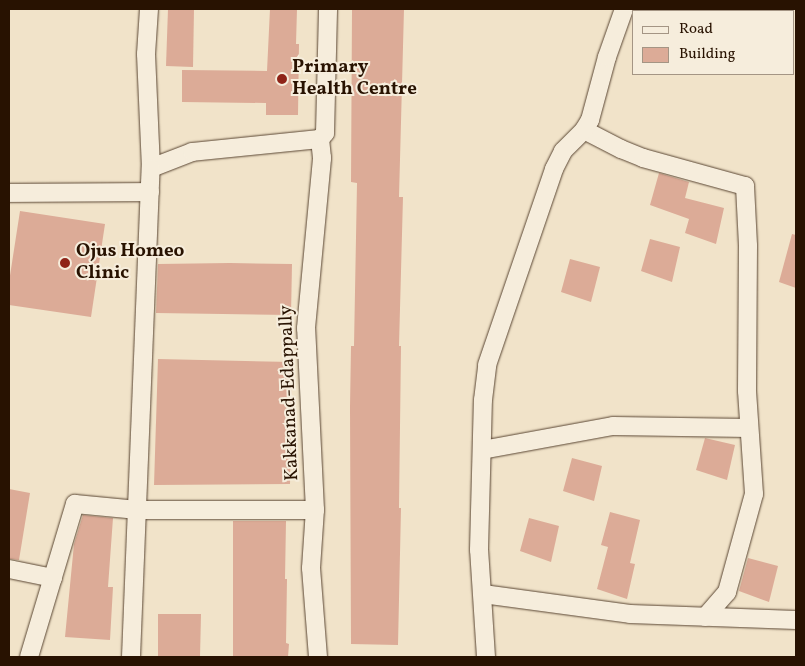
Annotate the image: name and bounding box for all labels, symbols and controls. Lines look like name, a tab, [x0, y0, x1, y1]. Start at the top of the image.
legend	[632, 10, 795, 75]
text: Road	[679, 19, 713, 40]
text: Building	[679, 44, 735, 65]
place label: Primary Health Centre	[292, 57, 417, 101]
marker: Primary Health Centre	[276, 73, 288, 85]
place label: Ojus Homeo Clinic	[76, 241, 184, 285]
marker: Ojus Homeo Clinic	[58, 256, 72, 270]
street label: Kakkanad-Edappally	[276, 305, 304, 481]

